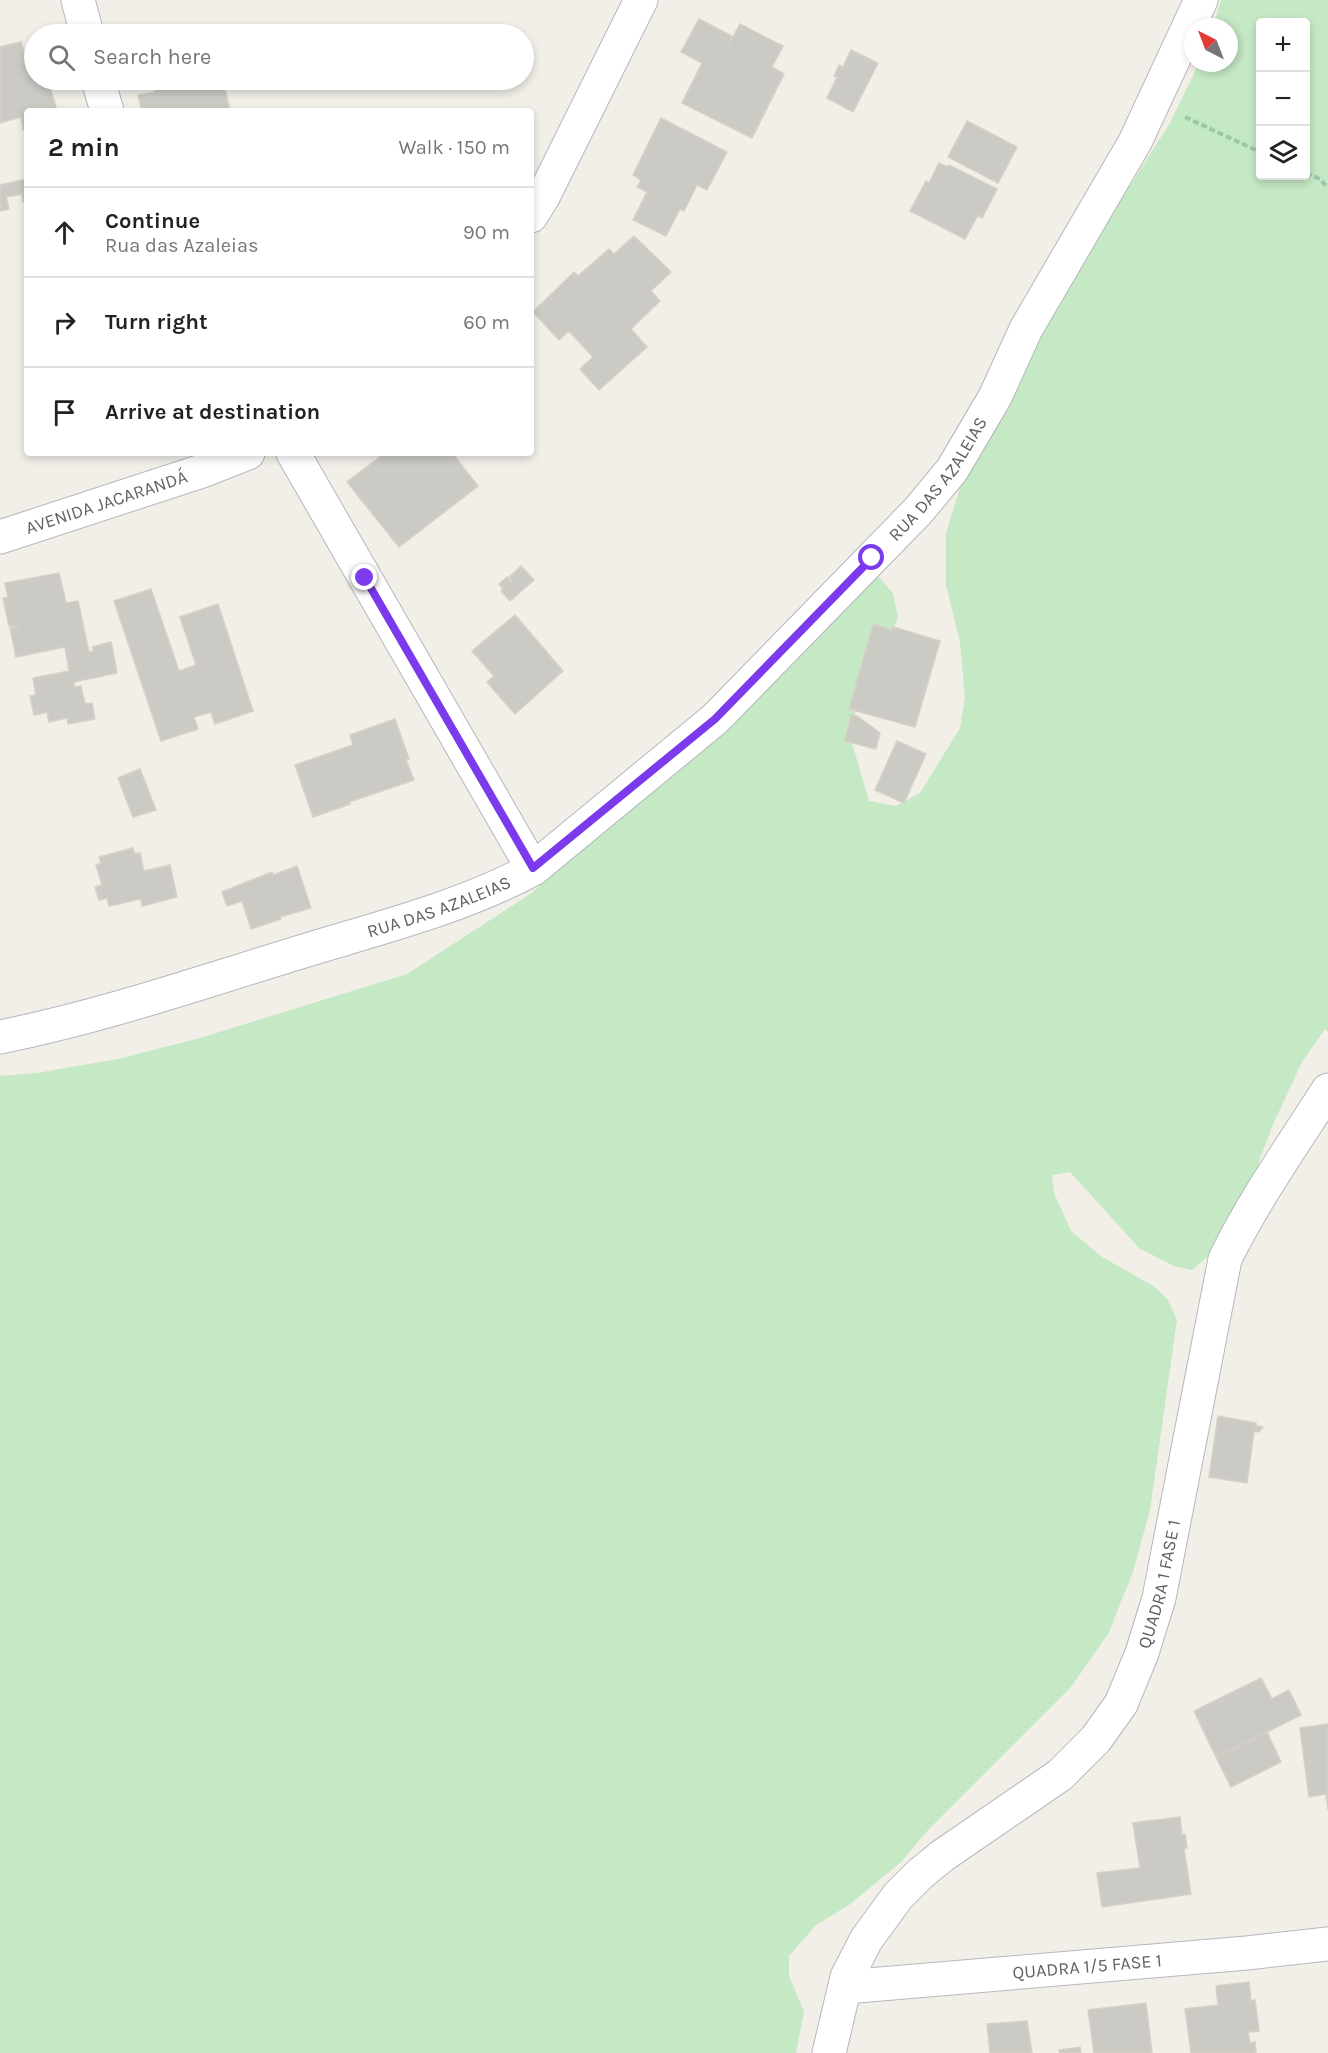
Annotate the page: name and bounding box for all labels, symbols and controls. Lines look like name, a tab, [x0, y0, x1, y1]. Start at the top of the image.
north arrow	[1184, 18, 1238, 72]
map controls	[1256, 18, 1310, 180]
button: +	[1256, 18, 1310, 72]
search box	[24, 24, 534, 90]
icon: search	[45, 41, 78, 74]
text: Search here	[93, 44, 211, 70]
button: −	[1256, 72, 1310, 126]
button: layers	[1256, 126, 1310, 180]
text: 2 min	[48, 132, 120, 163]
text: Walk · 150 m	[399, 136, 510, 159]
text: Continue	[105, 208, 200, 234]
icon: ahead	[48, 216, 81, 249]
text: 90 m	[463, 221, 510, 244]
text: Rua das Azaleias	[105, 234, 259, 257]
icon: right	[48, 306, 81, 339]
text: Turn right	[105, 309, 208, 335]
text: 60 m	[463, 311, 510, 334]
icon: arrive	[48, 396, 81, 429]
text: Arrive at destination	[105, 399, 320, 425]
street label: RUA DAS AZALEIAS	[884, 413, 992, 546]
street label: AVENIDA JACARANDÁ	[23, 465, 190, 539]
route start	[858, 544, 884, 570]
route end	[351, 564, 377, 590]
street label: RUA DAS AZALEIAS	[364, 871, 514, 943]
street label: QUADRA 1 FASE 1	[1133, 1518, 1185, 1651]
street label: QUADRA 1/5 FASE 1	[1012, 1949, 1163, 1984]

